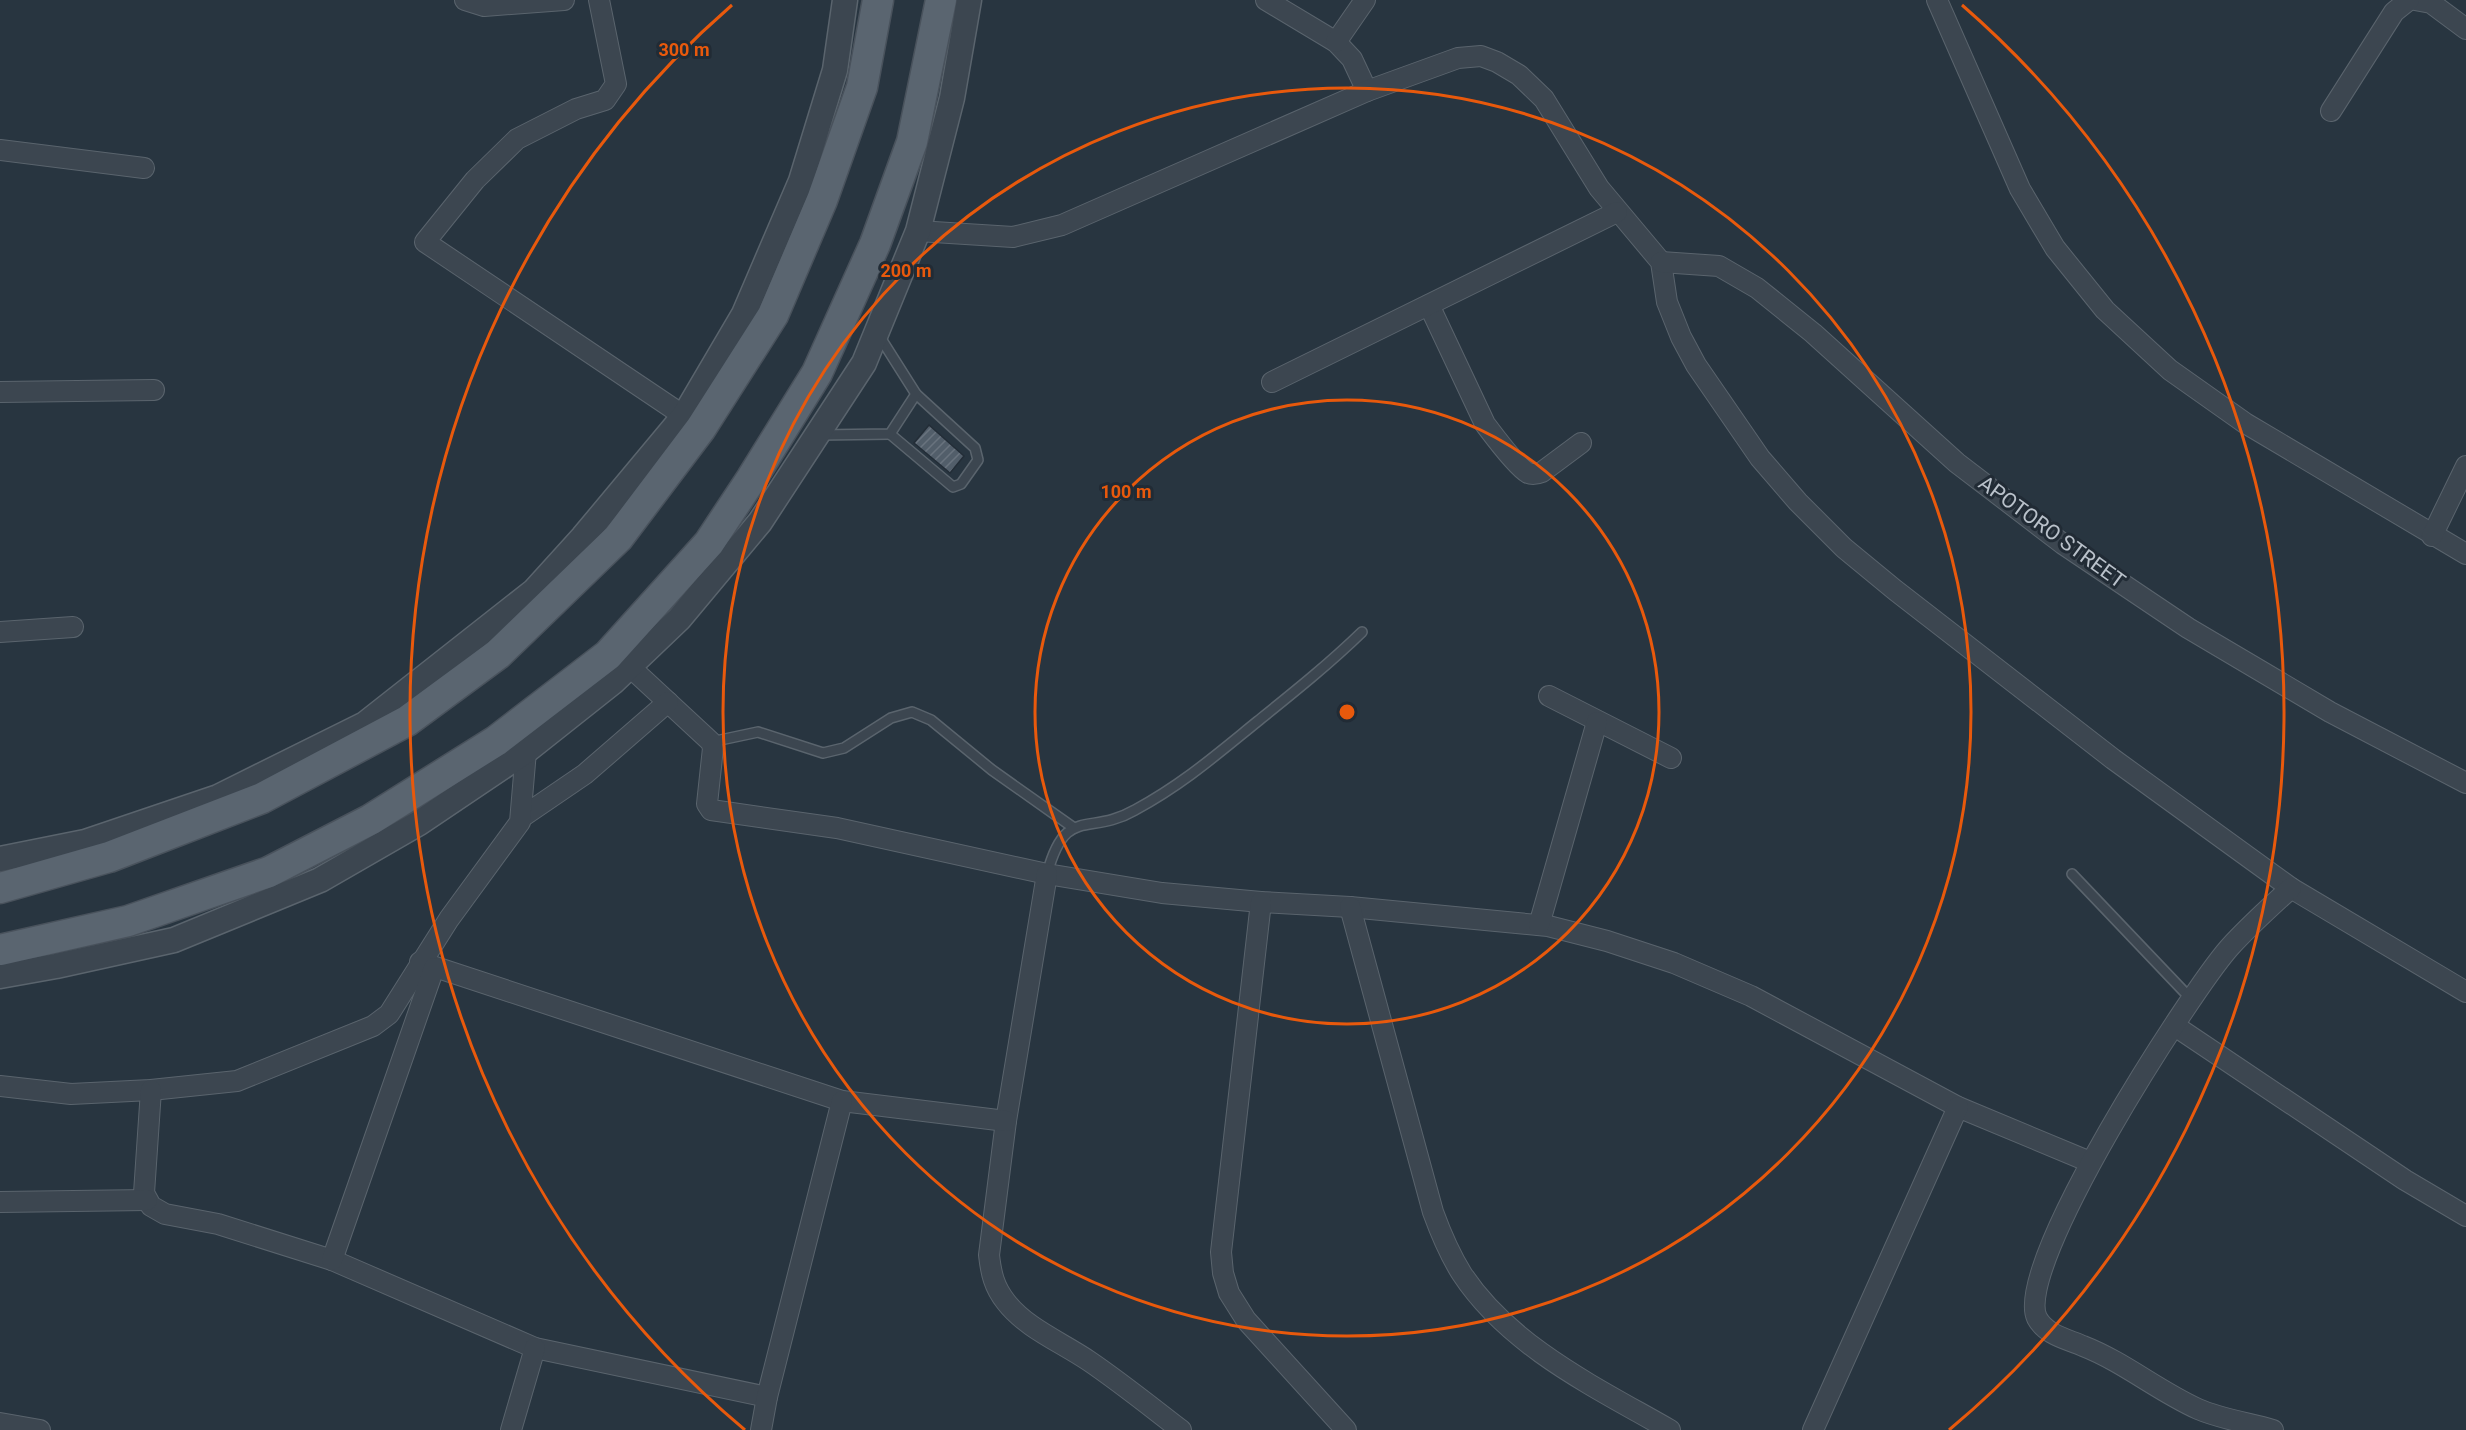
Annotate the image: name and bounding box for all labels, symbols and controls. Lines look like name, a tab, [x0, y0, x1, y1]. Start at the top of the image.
text: 300 m	[658, 39, 710, 60]
text: 200 m	[880, 260, 932, 281]
street label: APOTORO STREET	[1974, 471, 2130, 593]
text: 100 m	[1100, 481, 1152, 502]
centre of rings	[1337, 702, 1357, 722]

